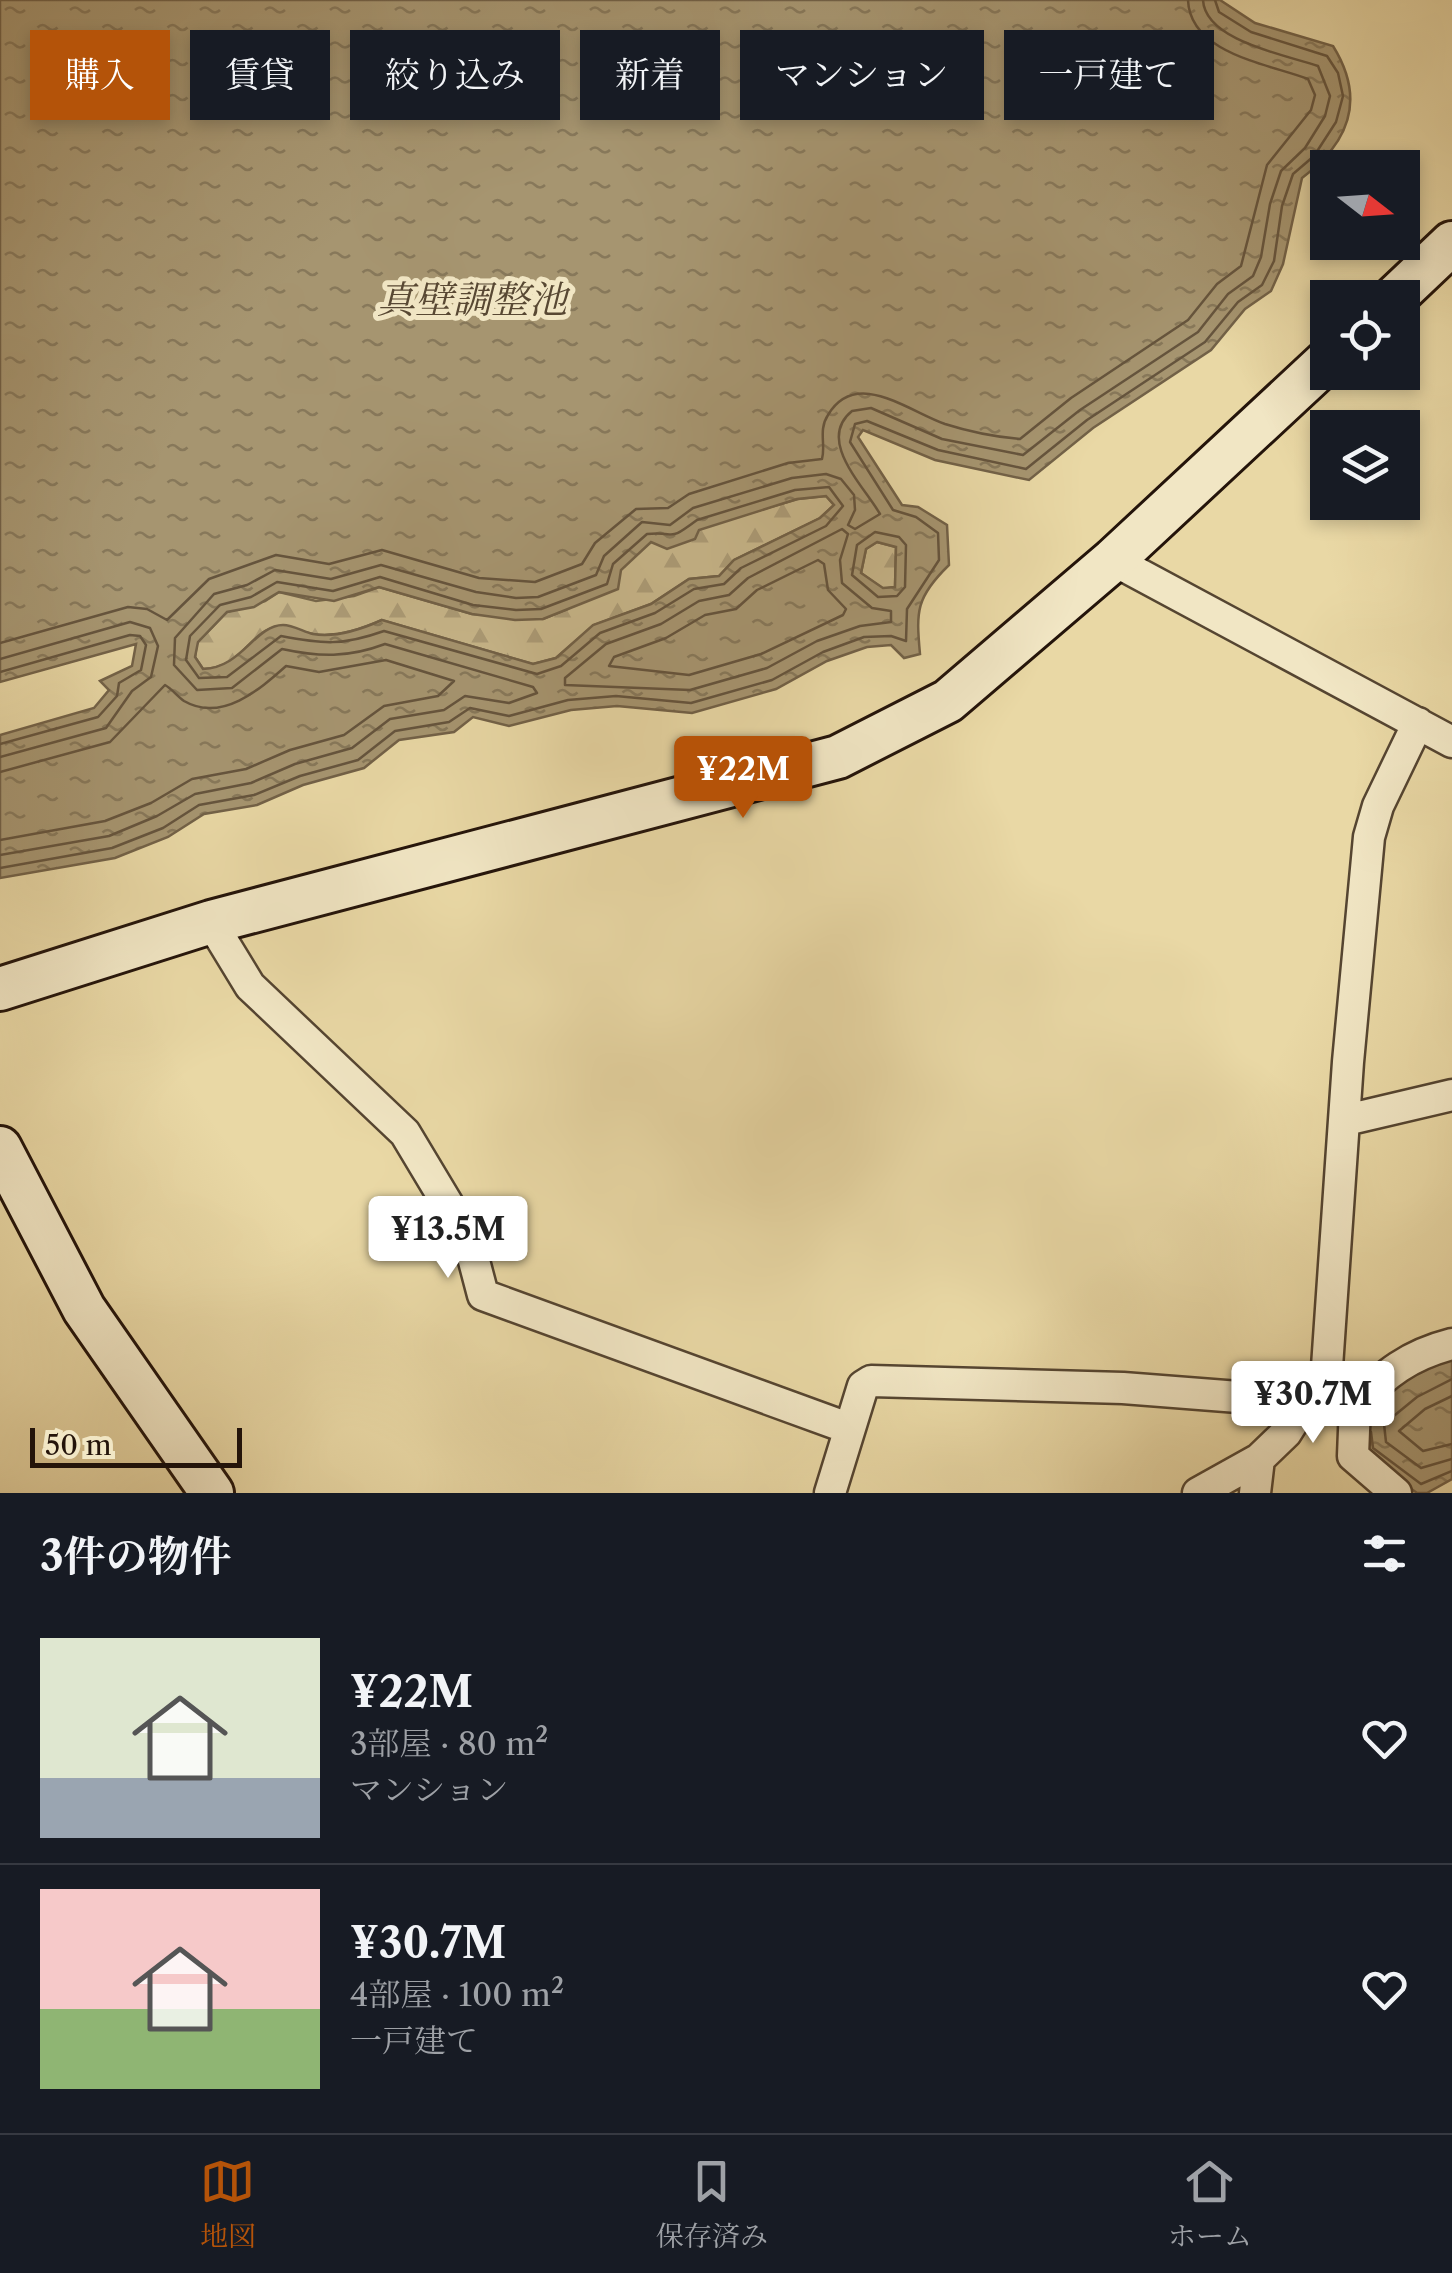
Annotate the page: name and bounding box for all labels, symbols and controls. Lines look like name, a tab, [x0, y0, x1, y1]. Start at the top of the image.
chip: 購入	[30, 30, 170, 120]
chip: 賃貸	[190, 30, 330, 120]
chip: 絞り込み	[350, 30, 560, 120]
chip: 新着	[580, 30, 720, 120]
chip: マンション	[740, 30, 984, 120]
chip: 一戸建て	[1004, 30, 1214, 120]
north arrow	[1310, 150, 1420, 260]
map controls	[1310, 150, 1420, 520]
water label: 真壁調整池	[377, 276, 571, 323]
button: locate	[1310, 280, 1420, 390]
button: layers	[1310, 410, 1420, 520]
pin: ¥22M	[684, 736, 802, 821]
text: ¥22M	[696, 749, 790, 788]
pin: ¥13.5M	[367, 1196, 529, 1281]
text: ¥13.5M	[391, 1209, 505, 1248]
pin: ¥30.7M	[1232, 1361, 1394, 1446]
text: ¥30.7M	[1253, 1374, 1373, 1413]
scale bar	[30, 1423, 242, 1468]
text: 50 m	[45, 1428, 112, 1462]
icon: filters	[1357, 1526, 1412, 1581]
text: 3件の物件	[40, 1530, 232, 1582]
text: ¥22M	[350, 1666, 473, 1718]
icon: home	[120, 1678, 240, 1798]
icon: heart	[1357, 1711, 1412, 1766]
text: 3部屋 · 80 m²	[350, 1724, 548, 1763]
text: マンション	[350, 1770, 509, 1809]
text: ¥30.7M	[350, 1917, 506, 1969]
icon: home	[120, 1929, 240, 2049]
icon: heart	[1357, 1962, 1412, 2017]
text: 4部屋 · 100 m²	[350, 1975, 564, 2014]
text: 一戸建て	[350, 2021, 478, 2060]
tab: 地図	[200, 2154, 256, 2254]
tab: 保存済み	[656, 2154, 768, 2254]
tab: ホーム	[1168, 2154, 1252, 2254]

